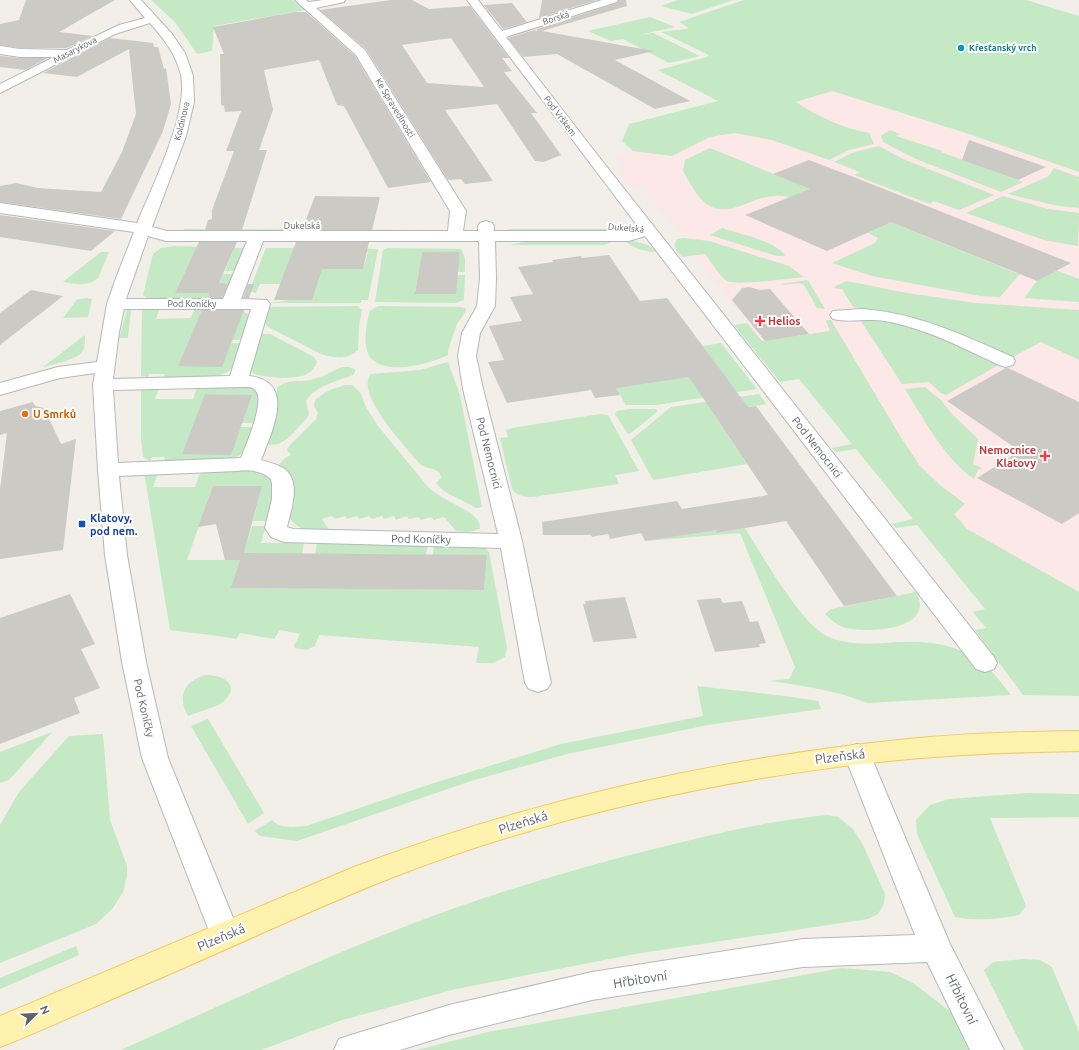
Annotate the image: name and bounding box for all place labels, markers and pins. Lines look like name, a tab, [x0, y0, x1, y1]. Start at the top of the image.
marker: Křesťanský vrch	[956, 43, 966, 53]
place label: Křesťanský vrch	[969, 43, 1036, 53]
place label: Helios	[768, 315, 801, 327]
marker: Helios	[755, 316, 765, 326]
place label: U Smrků	[33, 408, 76, 420]
marker: U Smrků	[20, 409, 30, 419]
place label: Nemocnice Klatovy	[979, 444, 1036, 469]
marker: Nemocnice Klatovy	[1039, 450, 1051, 462]
place label: Klatovy, pod nem.	[90, 512, 138, 537]
marker: Klatovy, pod nem.	[77, 519, 87, 529]

